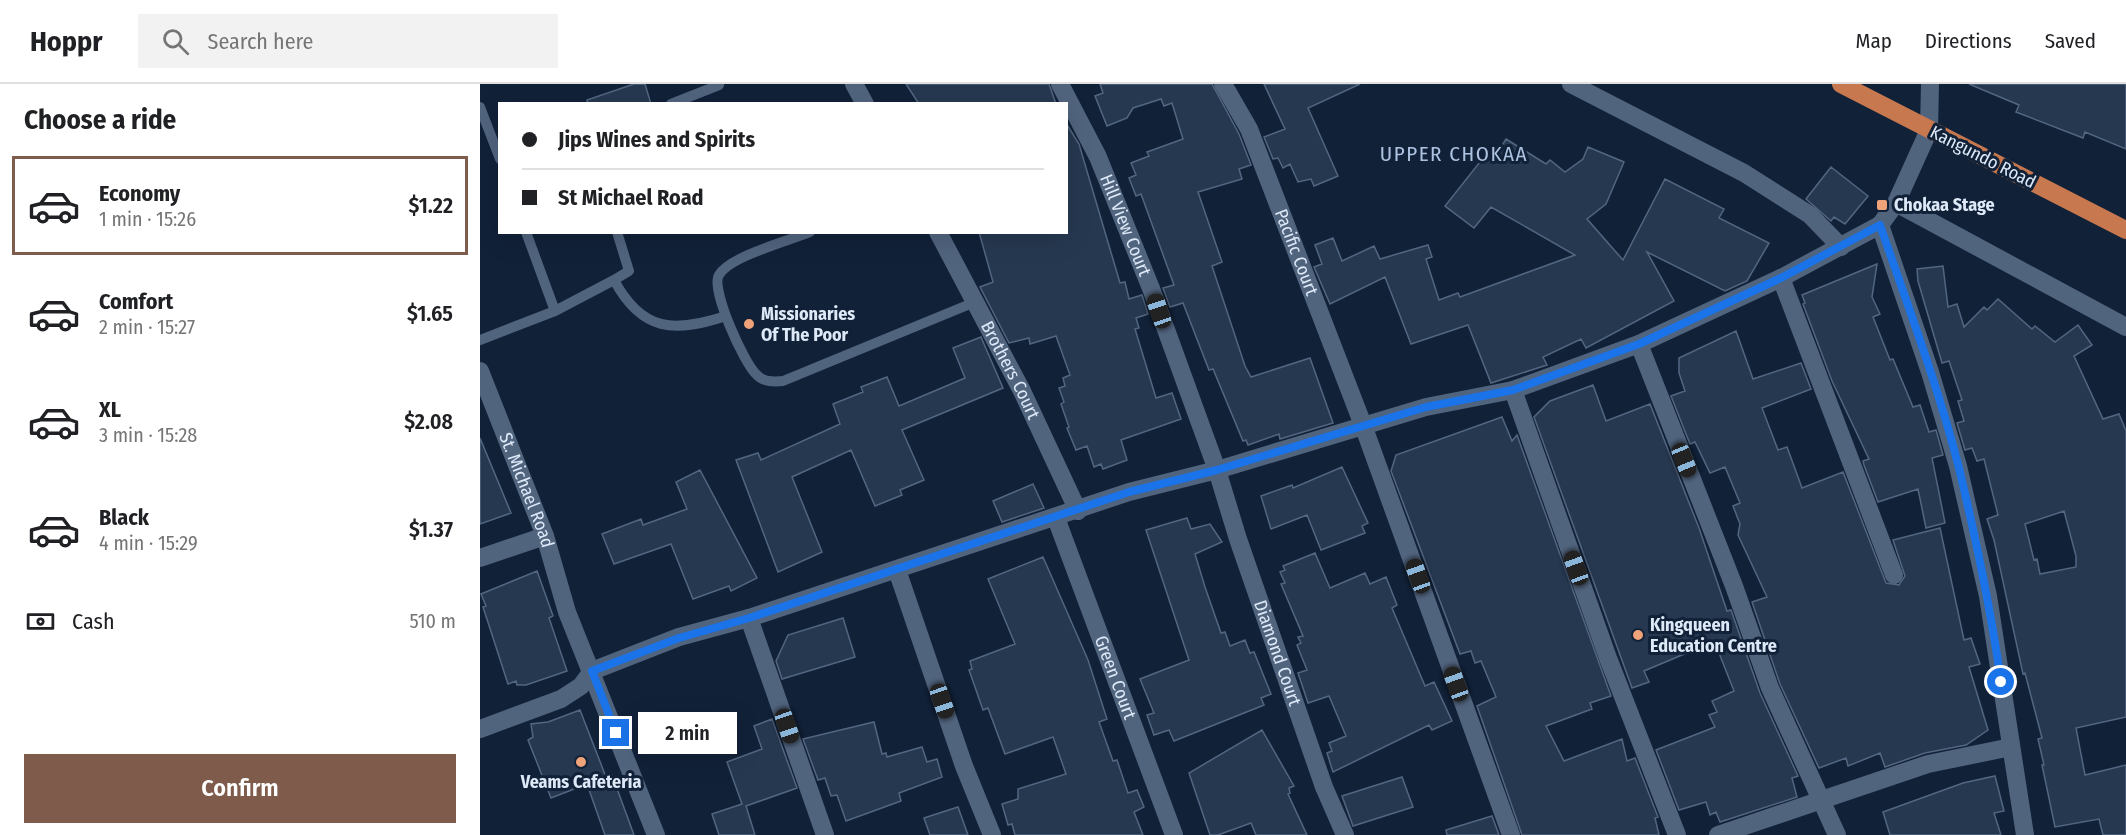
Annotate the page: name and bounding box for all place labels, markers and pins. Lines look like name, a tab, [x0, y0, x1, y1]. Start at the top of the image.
place label: Chokaa Stage	[1894, 194, 1995, 216]
marker: Chokaa Stage	[1875, 198, 1889, 212]
place label: Missionaries Of The Poor	[761, 303, 855, 346]
marker: Missionaries Of The Poor	[742, 317, 756, 331]
place label: Kingqueen Education Centre	[1650, 614, 1777, 657]
marker: Kingqueen Education Centre	[1631, 628, 1645, 642]
marker: Veams Cafeteria	[574, 755, 588, 769]
place label: Veams Cafeteria	[520, 771, 641, 793]

